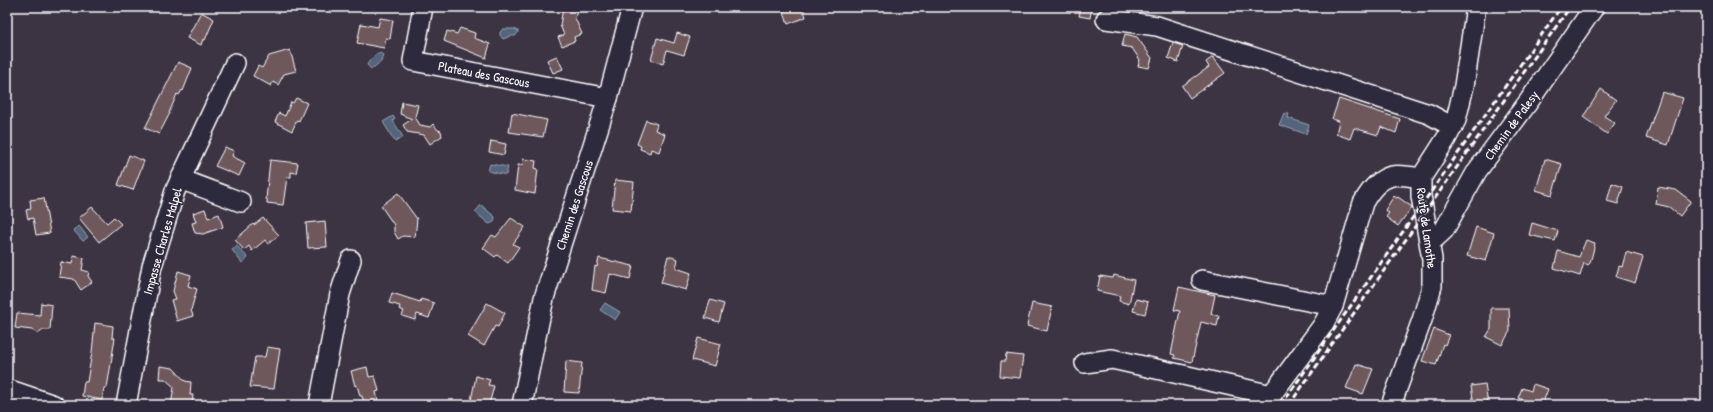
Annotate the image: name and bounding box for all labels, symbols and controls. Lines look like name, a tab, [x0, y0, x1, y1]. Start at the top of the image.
street label: Plateau des Gascous	[437, 56, 531, 92]
street label: Chemin de Palesy	[1480, 86, 1543, 164]
street label: Chemin des Gascous	[551, 158, 597, 252]
street label: Impasse Charles Malpel	[138, 185, 186, 297]
street label: Route de Lamothe	[1412, 186, 1442, 270]

